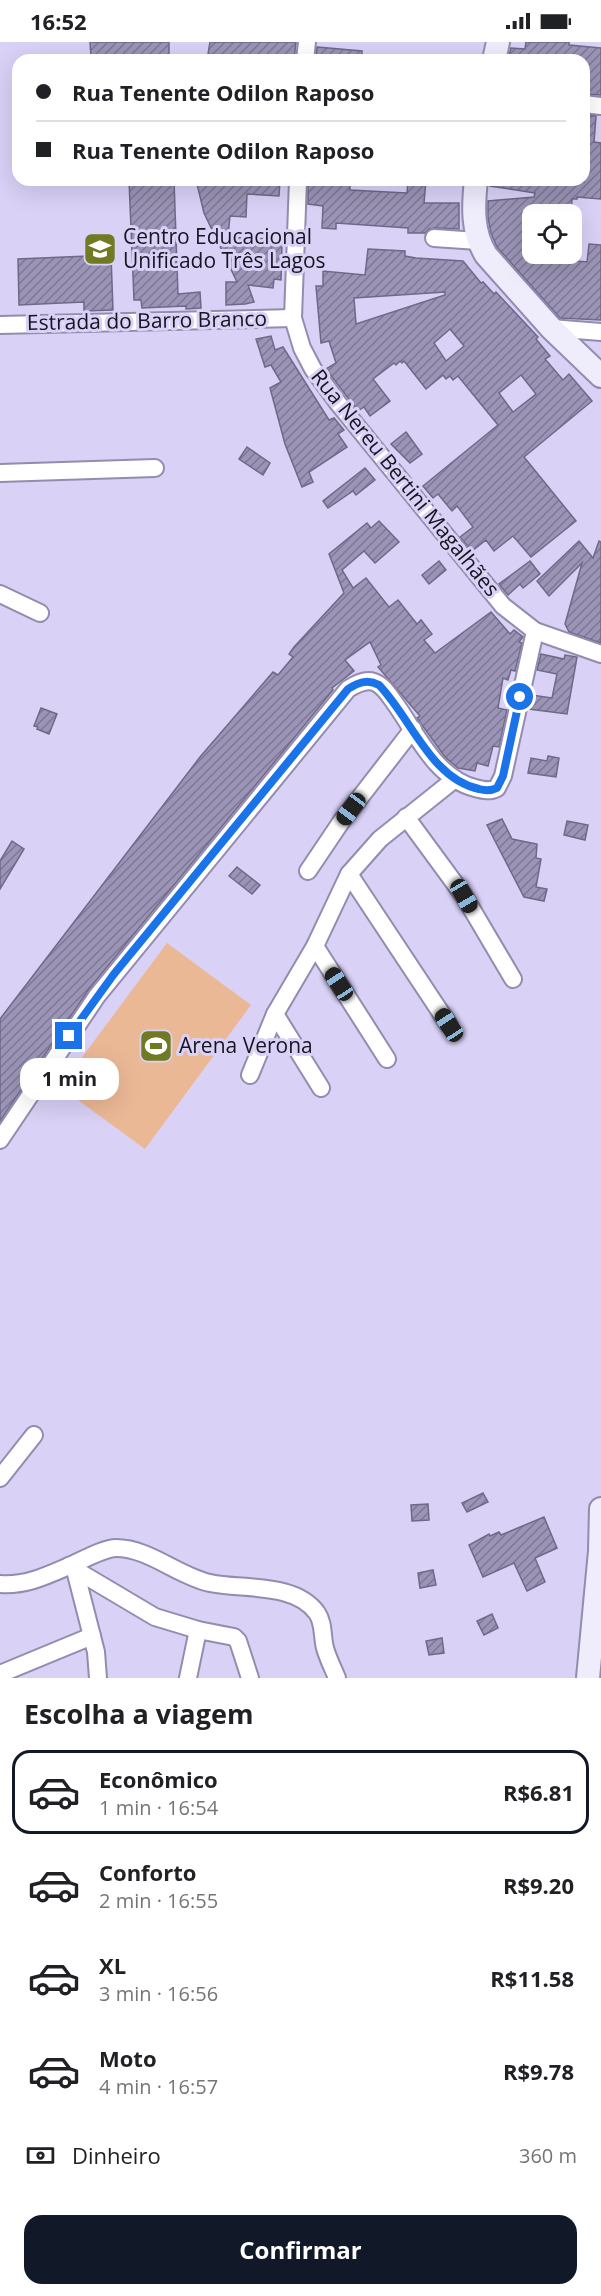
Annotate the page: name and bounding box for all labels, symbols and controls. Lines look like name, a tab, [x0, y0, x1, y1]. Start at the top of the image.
text: 16:52	[30, 6, 87, 36]
text: Rua Tenente Odilon Raposo	[72, 77, 374, 107]
text: Rua Tenente Odilon Raposo	[72, 135, 374, 165]
map controls	[522, 204, 582, 264]
button: locate	[522, 204, 582, 264]
place label: Centro Educacional Unificado Três Lagos	[123, 222, 326, 274]
school or university icon: Centro Educacional Unificado Três Lagos	[82, 231, 118, 267]
street label: Estrada do Barro Branco	[27, 304, 267, 336]
street label: Rua Nereu Bertini Magalhães	[305, 363, 506, 602]
route start	[506, 683, 533, 710]
car	[333, 789, 369, 829]
car	[447, 876, 481, 916]
car	[322, 964, 356, 1004]
car	[432, 1005, 466, 1045]
route end	[55, 1022, 82, 1049]
sports icon: Arena Verona	[138, 1028, 174, 1064]
place label: Arena Verona	[179, 1031, 313, 1059]
callout: 1 min	[20, 1057, 118, 1099]
text: 1 min	[42, 1065, 97, 1092]
text: Escolha a viagem	[24, 1695, 253, 1732]
text: Econômico	[99, 1764, 218, 1794]
icon: car	[27, 1765, 81, 1819]
text: R$6.81	[503, 1777, 574, 1807]
text: 1 min · 16:54	[99, 1794, 218, 1821]
text: Conforto	[99, 1857, 196, 1887]
icon: car	[27, 1858, 81, 1912]
text: R$9.20	[503, 1870, 574, 1900]
text: 2 min · 16:55	[99, 1887, 218, 1914]
text: XL	[99, 1950, 126, 1980]
icon: car	[27, 1951, 81, 2005]
text: R$11.58	[490, 1963, 574, 1993]
text: 3 min · 16:56	[99, 1980, 218, 2007]
text: Moto	[99, 2043, 157, 2073]
icon: car	[27, 2044, 81, 2098]
text: R$9.78	[503, 2056, 574, 2086]
text: 4 min · 16:57	[99, 2073, 218, 2100]
icon: cash	[24, 2139, 57, 2172]
text: Dinheiro	[72, 2140, 161, 2170]
text: 360 m	[519, 2142, 577, 2169]
button: Confirmar	[24, 2215, 577, 2284]

